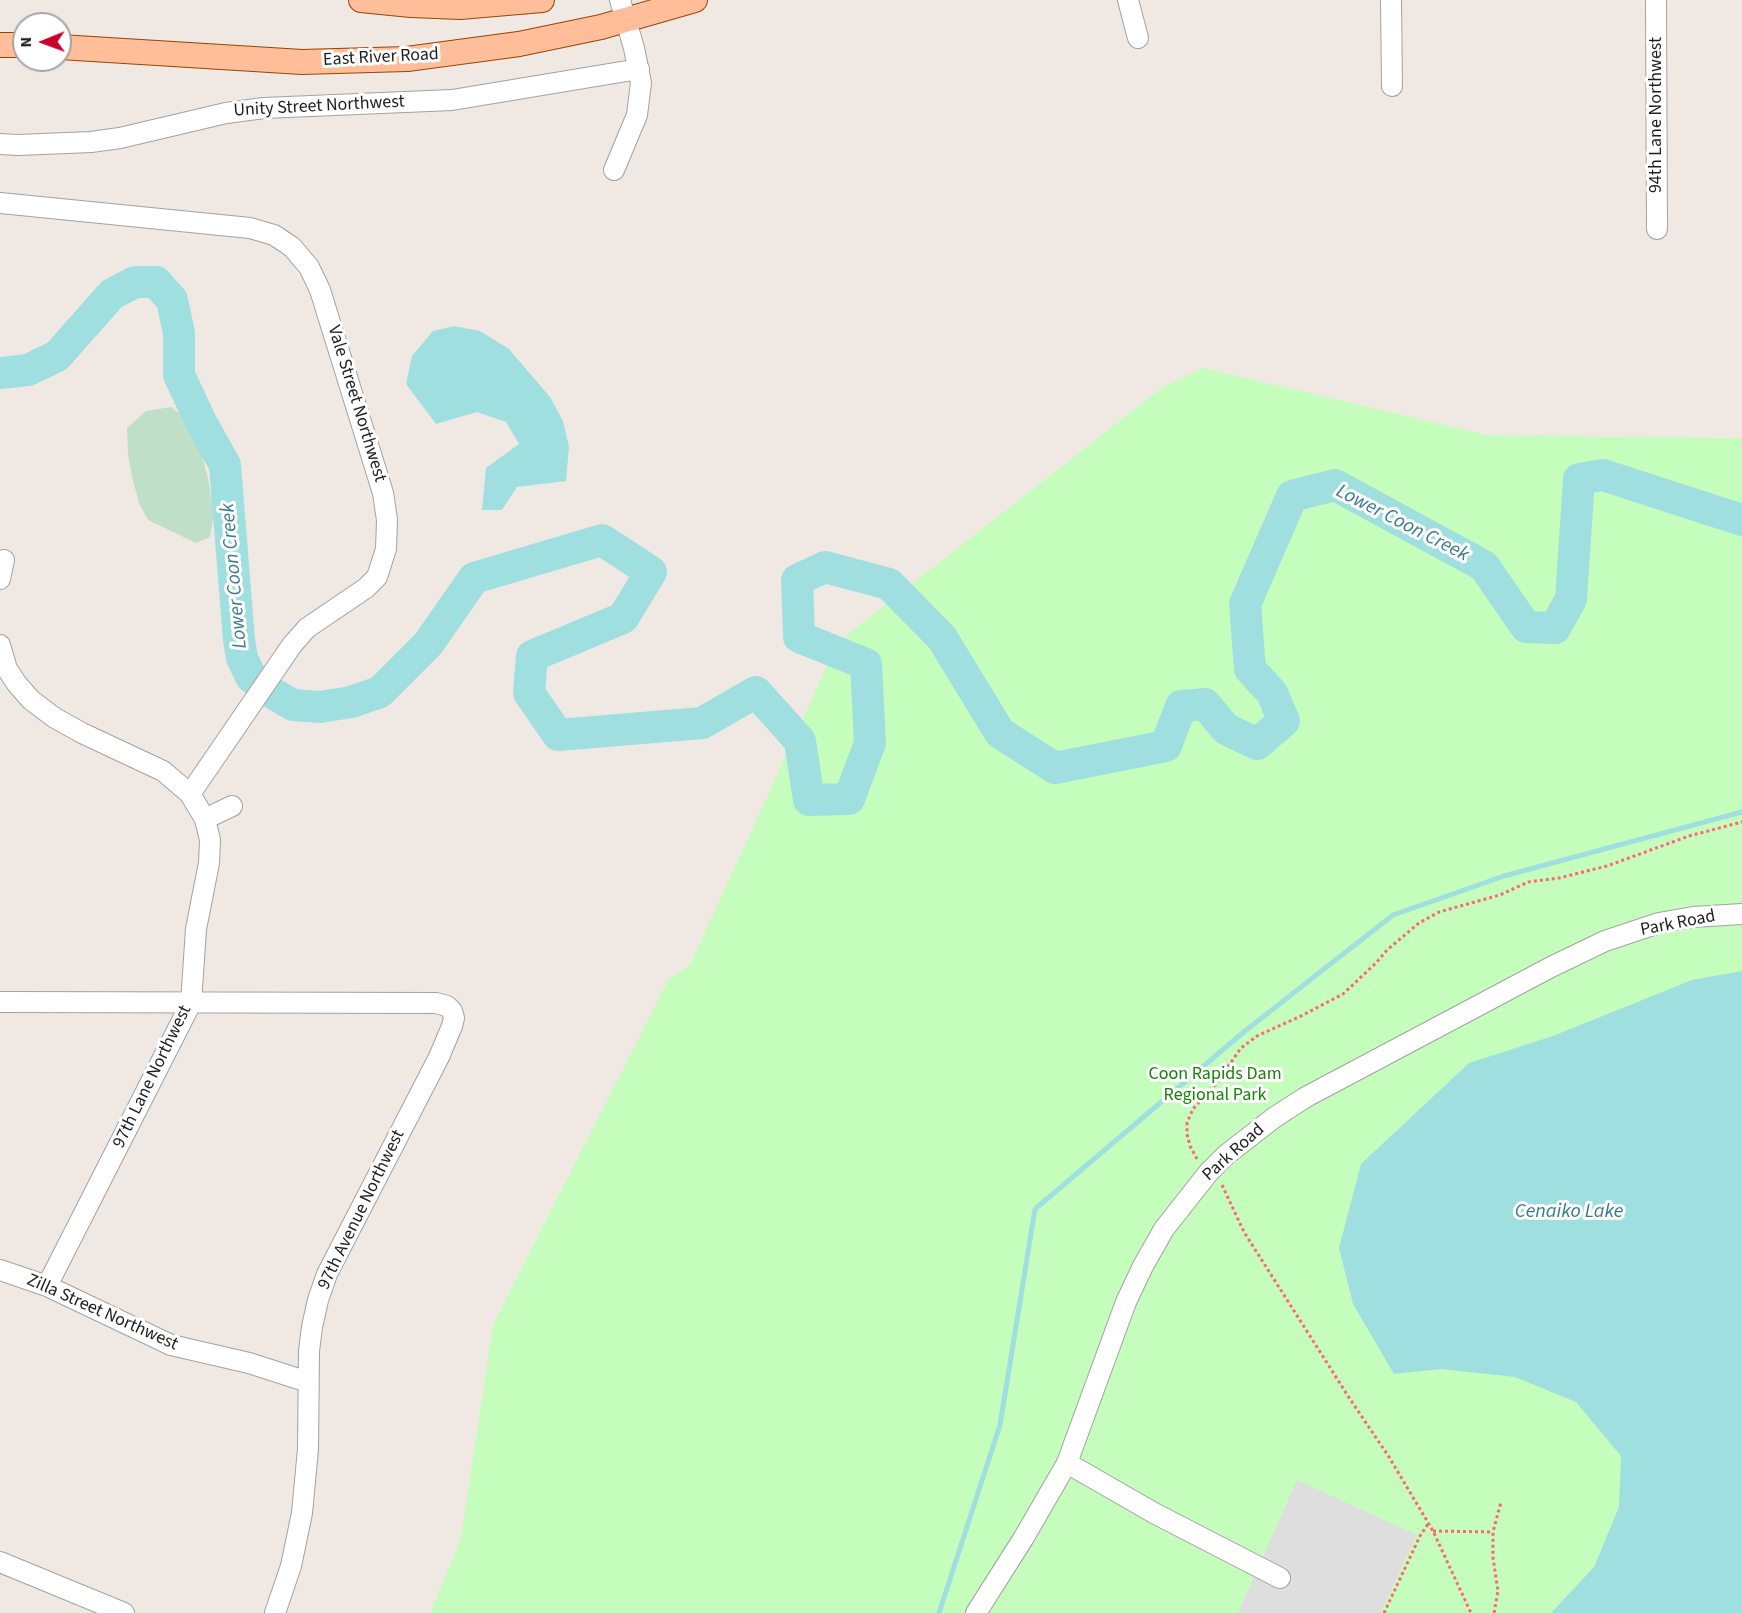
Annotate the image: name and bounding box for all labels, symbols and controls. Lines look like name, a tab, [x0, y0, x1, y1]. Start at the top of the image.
north arrow	[12, 12, 72, 72]
text: N	[15, 37, 37, 48]
street label: 94th Lane Northwest	[1646, 37, 1668, 193]
street label: East River Road	[323, 44, 439, 72]
street label: Unity Street Northwest	[233, 92, 405, 122]
street label: Vale Street Northwest	[322, 323, 390, 485]
water label: Lower Coon Creek	[1331, 480, 1473, 568]
water label: Lower Coon Creek	[217, 502, 253, 650]
street label: Park Road	[1639, 906, 1717, 942]
street label: 97th Lane Northwest	[109, 1002, 197, 1152]
park label: Coon Rapids Dam Regional Park	[1148, 1064, 1282, 1106]
street label: Park Road	[1199, 1120, 1269, 1186]
street label: 97th Avenue Northwest	[314, 1127, 410, 1293]
water label: Cenaiko Lake	[1515, 1201, 1623, 1225]
street label: Zilla Street Northwest	[23, 1270, 181, 1356]

